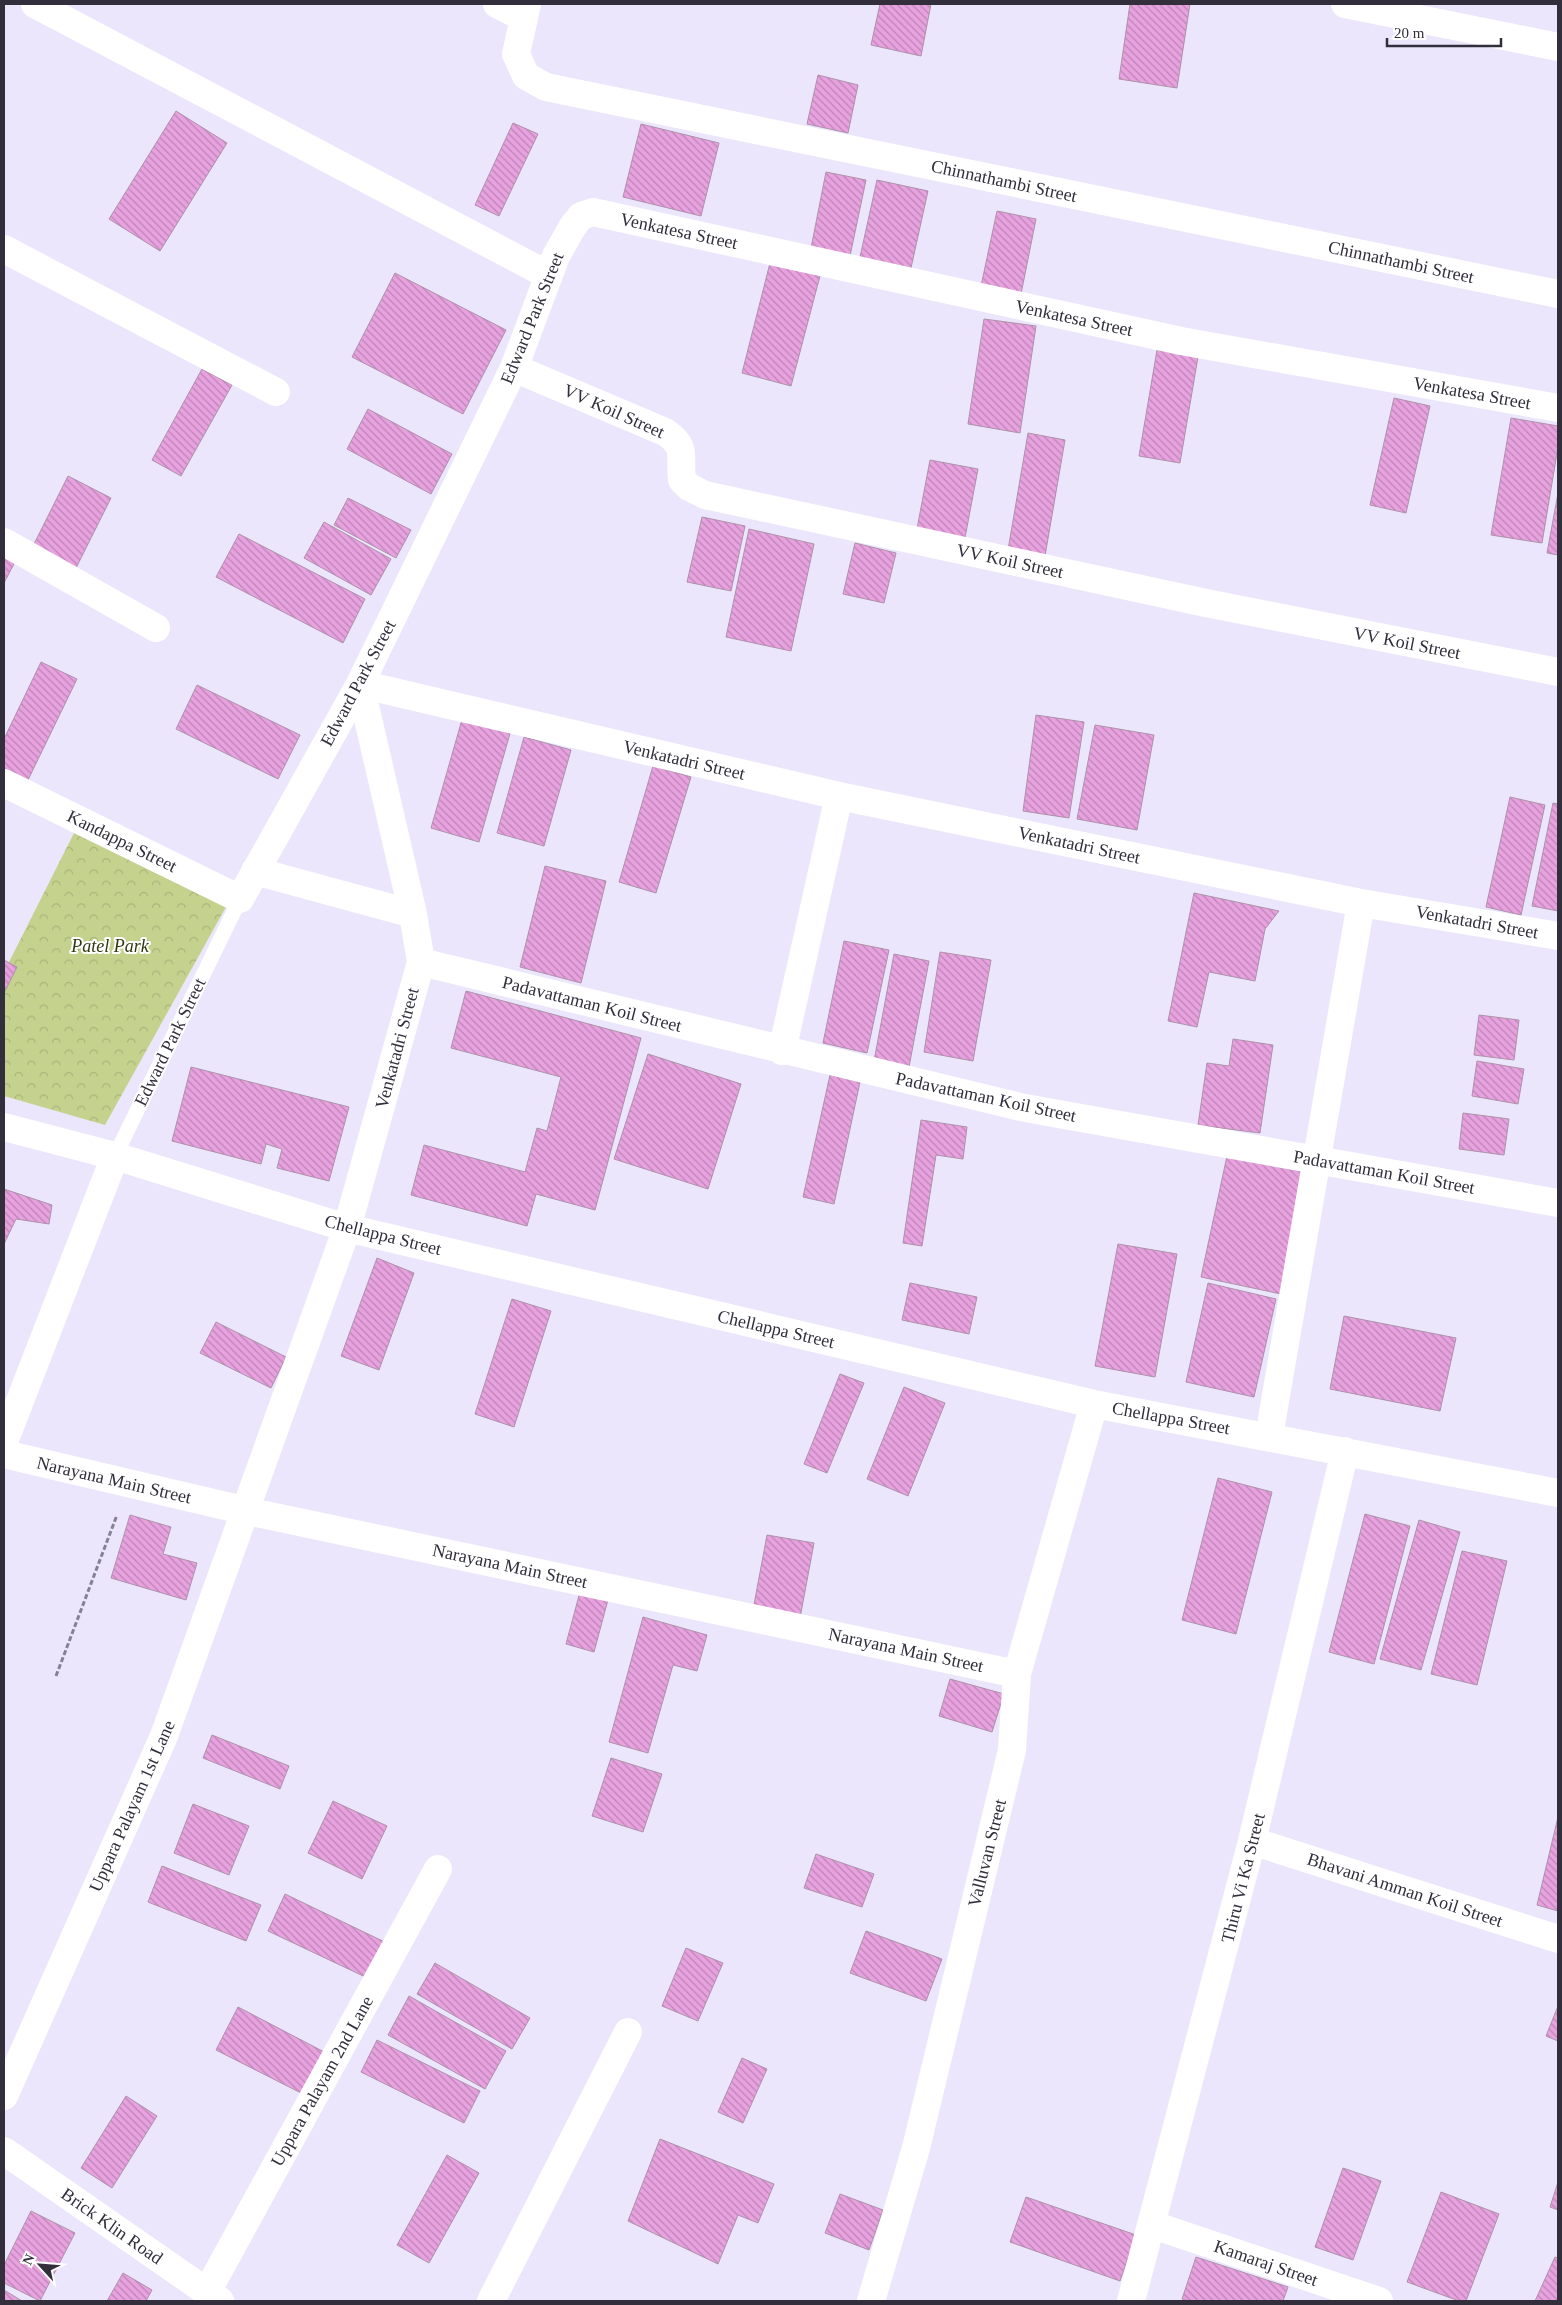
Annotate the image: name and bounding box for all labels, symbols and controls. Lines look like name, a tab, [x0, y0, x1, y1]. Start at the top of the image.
scale bar	[1387, 15, 1501, 47]
text: 20 m	[1394, 25, 1425, 41]
street label: Chinnathambi Street	[929, 156, 1079, 206]
street label: Venkatesa Street	[618, 209, 740, 253]
street label: Chinnathambi Street	[1326, 237, 1476, 287]
street label: Edward Park Street	[497, 249, 567, 387]
street label: Venkatesa Street	[1013, 296, 1135, 340]
street label: Venkatesa Street	[1411, 373, 1533, 413]
street label: VV Koil Street	[560, 380, 668, 442]
street label: VV Koil Street	[955, 540, 1065, 582]
street label: Edward Park Street	[316, 617, 400, 749]
street label: VV Koil Street	[1352, 623, 1462, 663]
street label: Venkatadri Street	[621, 736, 747, 784]
street label: Kandappa Street	[64, 806, 180, 876]
street label: Venkatadri Street	[1016, 822, 1142, 868]
street label: Venkatadri Street	[1414, 901, 1540, 943]
park label: Patel Park	[70, 936, 150, 956]
street label: Padavattaman Koil Street	[500, 972, 684, 1036]
street label: Edward Park Street	[130, 975, 210, 1109]
street label: Venkatadri Street	[371, 985, 423, 1111]
street label: Padavattaman Koil Street	[894, 1068, 1078, 1126]
street label: Padavattaman Koil Street	[1292, 1146, 1476, 1198]
street label: Chellappa Street	[323, 1211, 443, 1259]
street label: Chellappa Street	[716, 1306, 836, 1352]
street label: Chellappa Street	[1110, 1398, 1232, 1438]
street label: Narayana Main Street	[35, 1452, 193, 1508]
street label: Narayana Main Street	[431, 1540, 589, 1592]
street label: Narayana Main Street	[827, 1624, 985, 1676]
street label: Uppara Palayam 1st Lane	[85, 1717, 179, 1895]
street label: Valluvan Street	[964, 1797, 1010, 1909]
street label: Thiru Vi Ka Street	[1217, 1811, 1269, 1945]
street label: Bhavani Amman Koil Street	[1305, 1849, 1505, 1931]
street label: Uppara Palayam 2nd Lane	[267, 1992, 377, 2170]
street label: Brick Klin Road	[58, 2184, 166, 2268]
street label: Kamaraj Street	[1211, 2236, 1321, 2290]
north arrow	[15, 2240, 65, 2290]
text: N	[20, 2252, 38, 2267]

